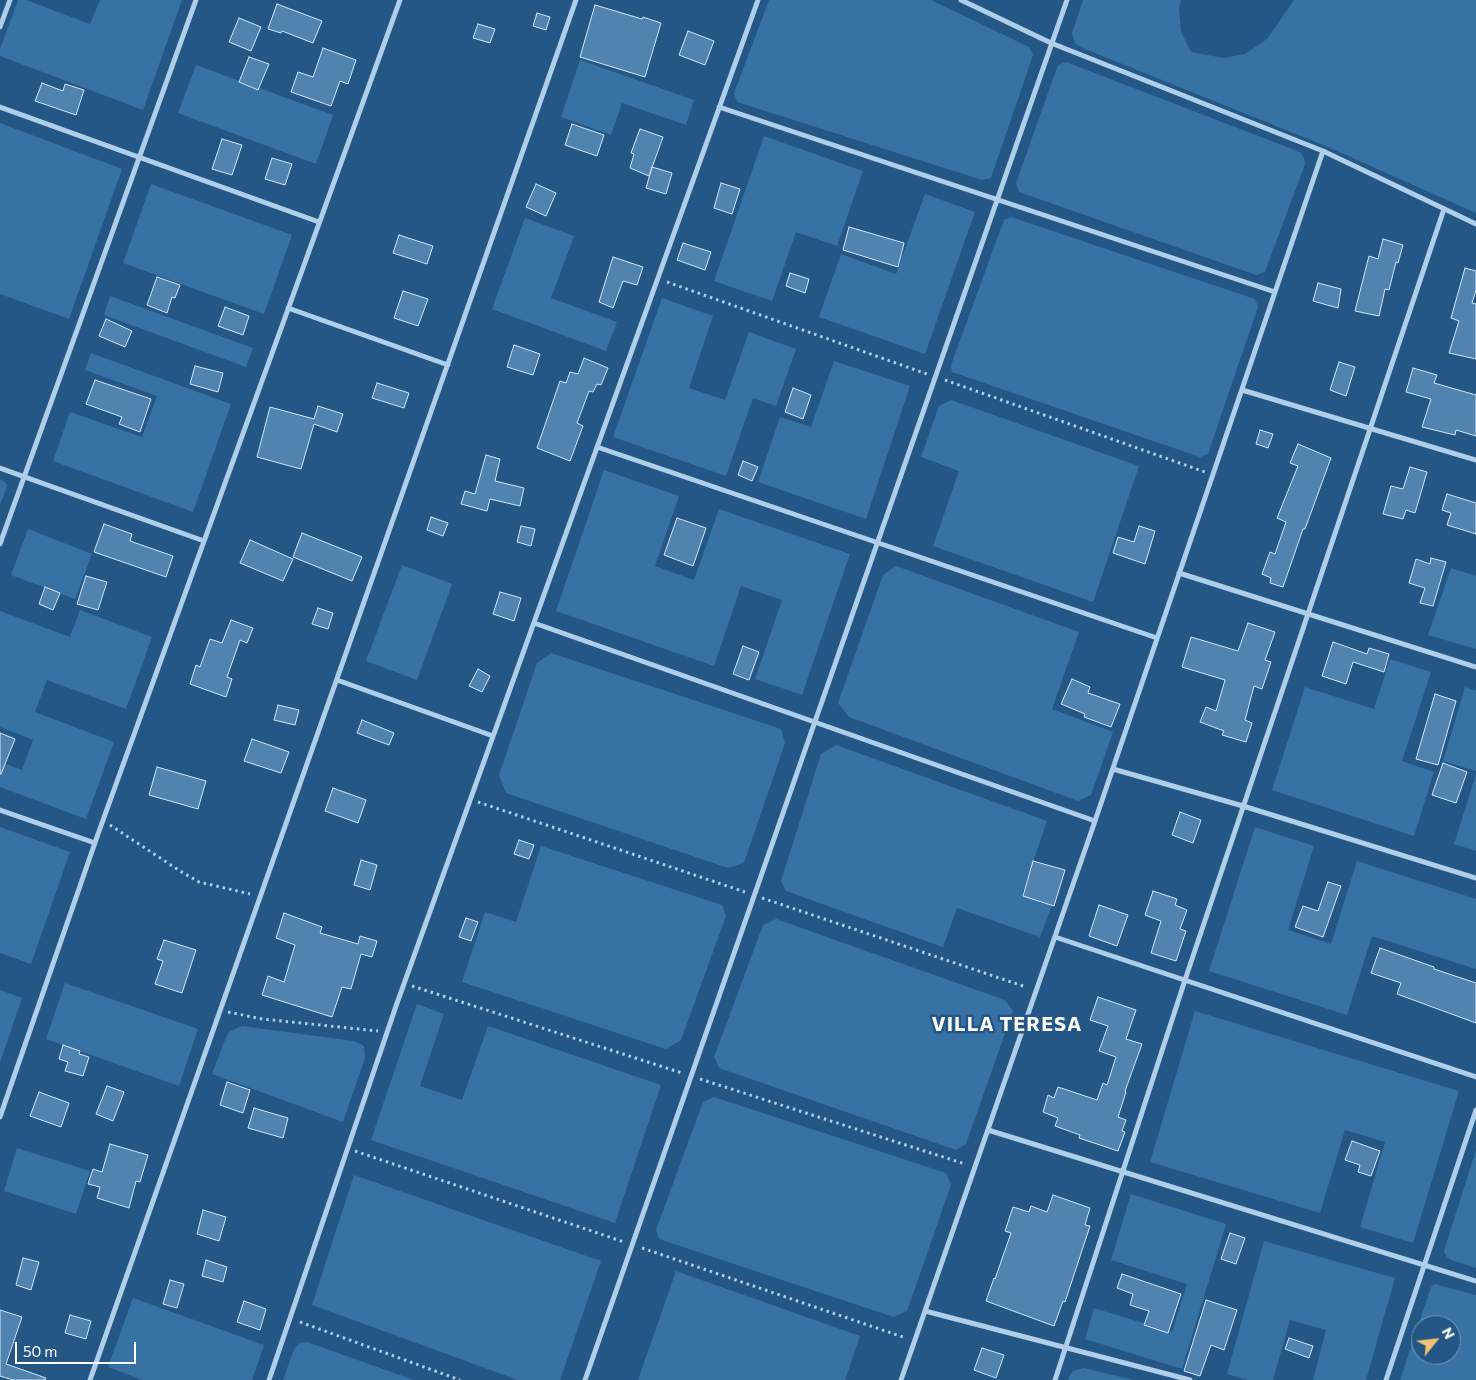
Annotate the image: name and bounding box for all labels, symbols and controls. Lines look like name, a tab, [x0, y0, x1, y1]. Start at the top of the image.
district label: VILLA TERESA	[930, 1012, 1084, 1036]
north arrow	[1411, 1315, 1461, 1365]
text: N	[1439, 1324, 1459, 1342]
scale bar	[18, 1332, 139, 1364]
text: 50 m	[23, 1342, 57, 1360]

